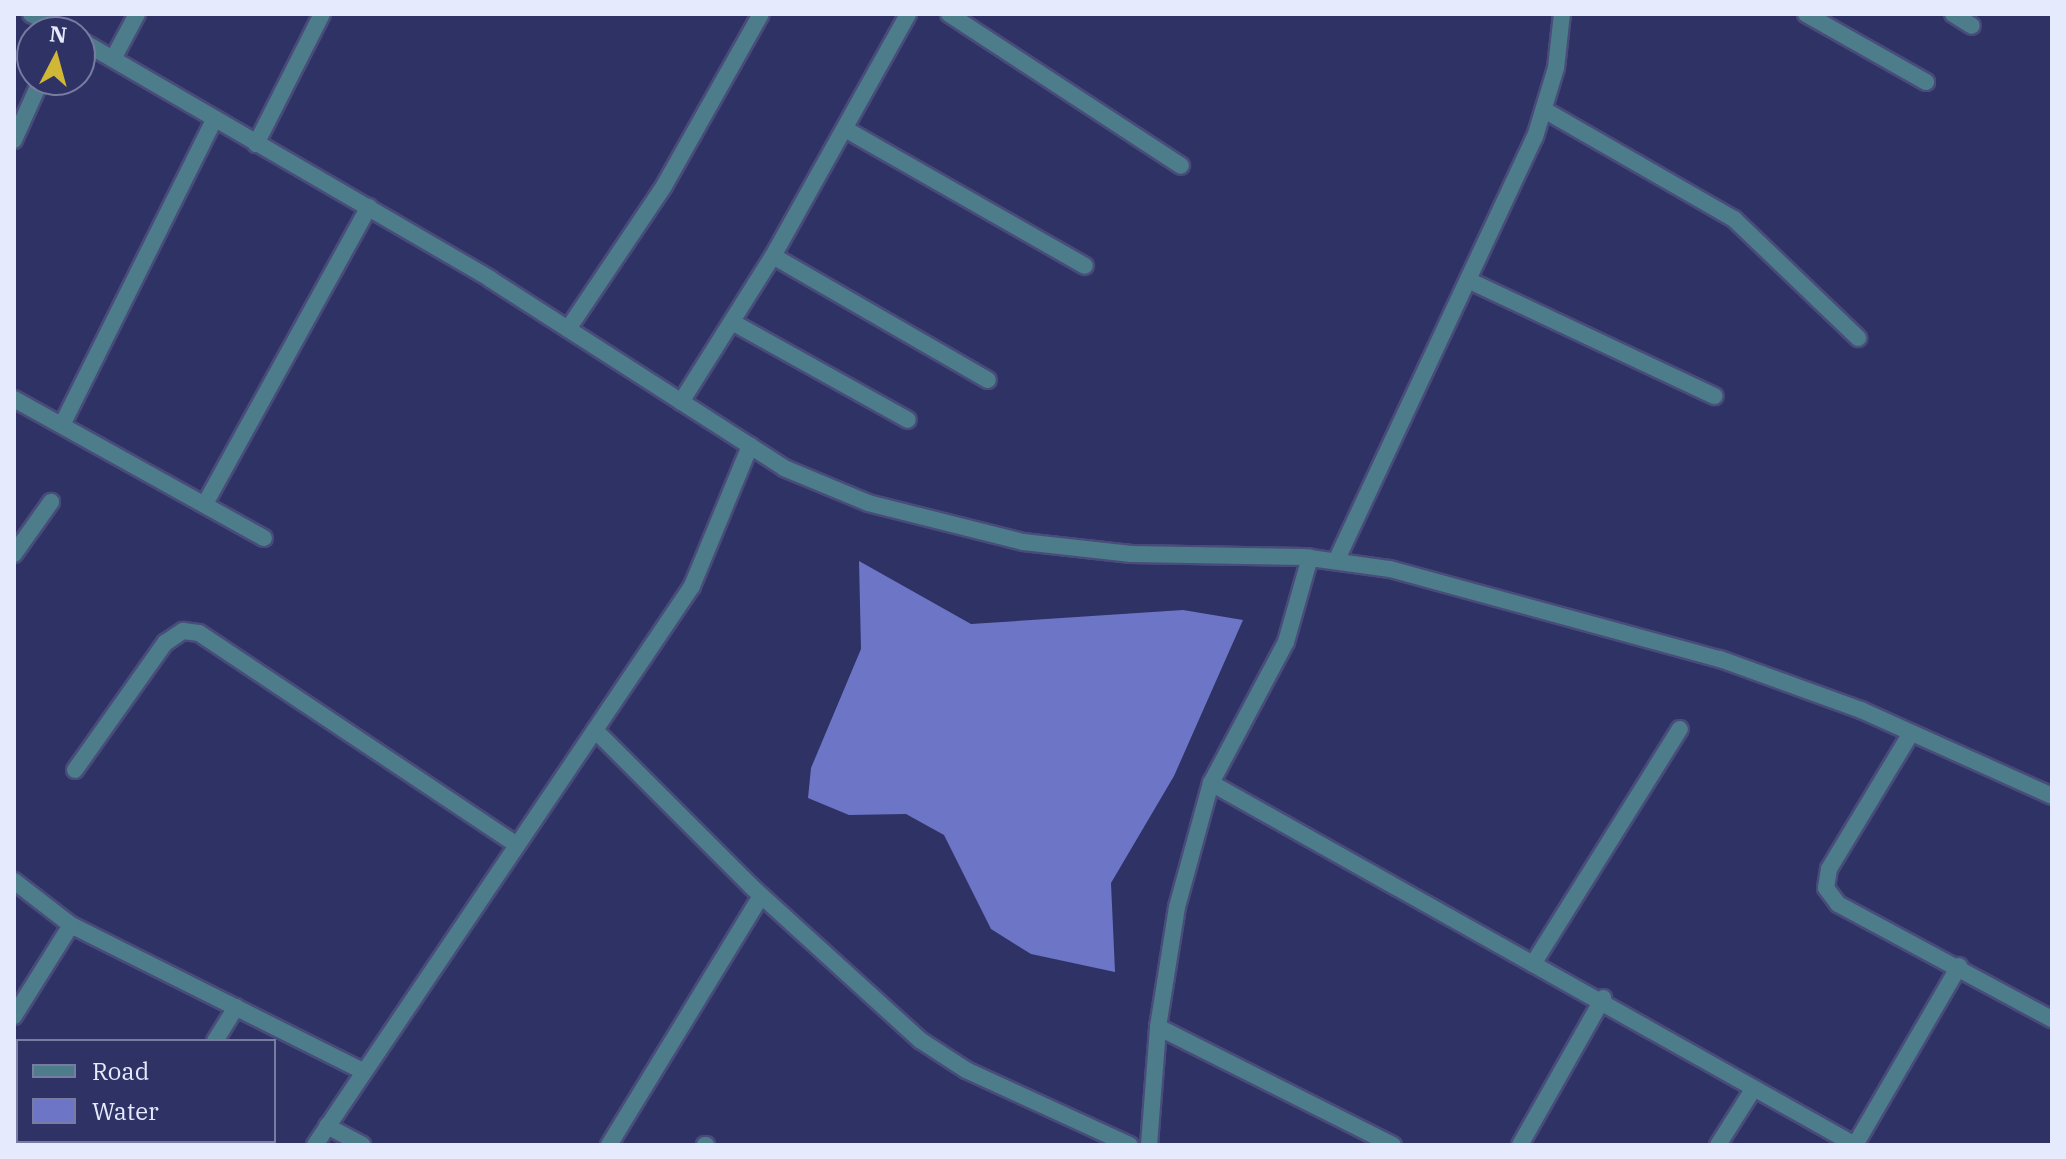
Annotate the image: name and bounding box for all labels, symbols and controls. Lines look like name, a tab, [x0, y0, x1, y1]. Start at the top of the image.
north arrow	[16, 16, 96, 96]
text: N	[48, 18, 69, 49]
legend	[16, 1039, 276, 1143]
text: Road	[92, 1055, 149, 1087]
text: Water	[92, 1095, 159, 1127]

